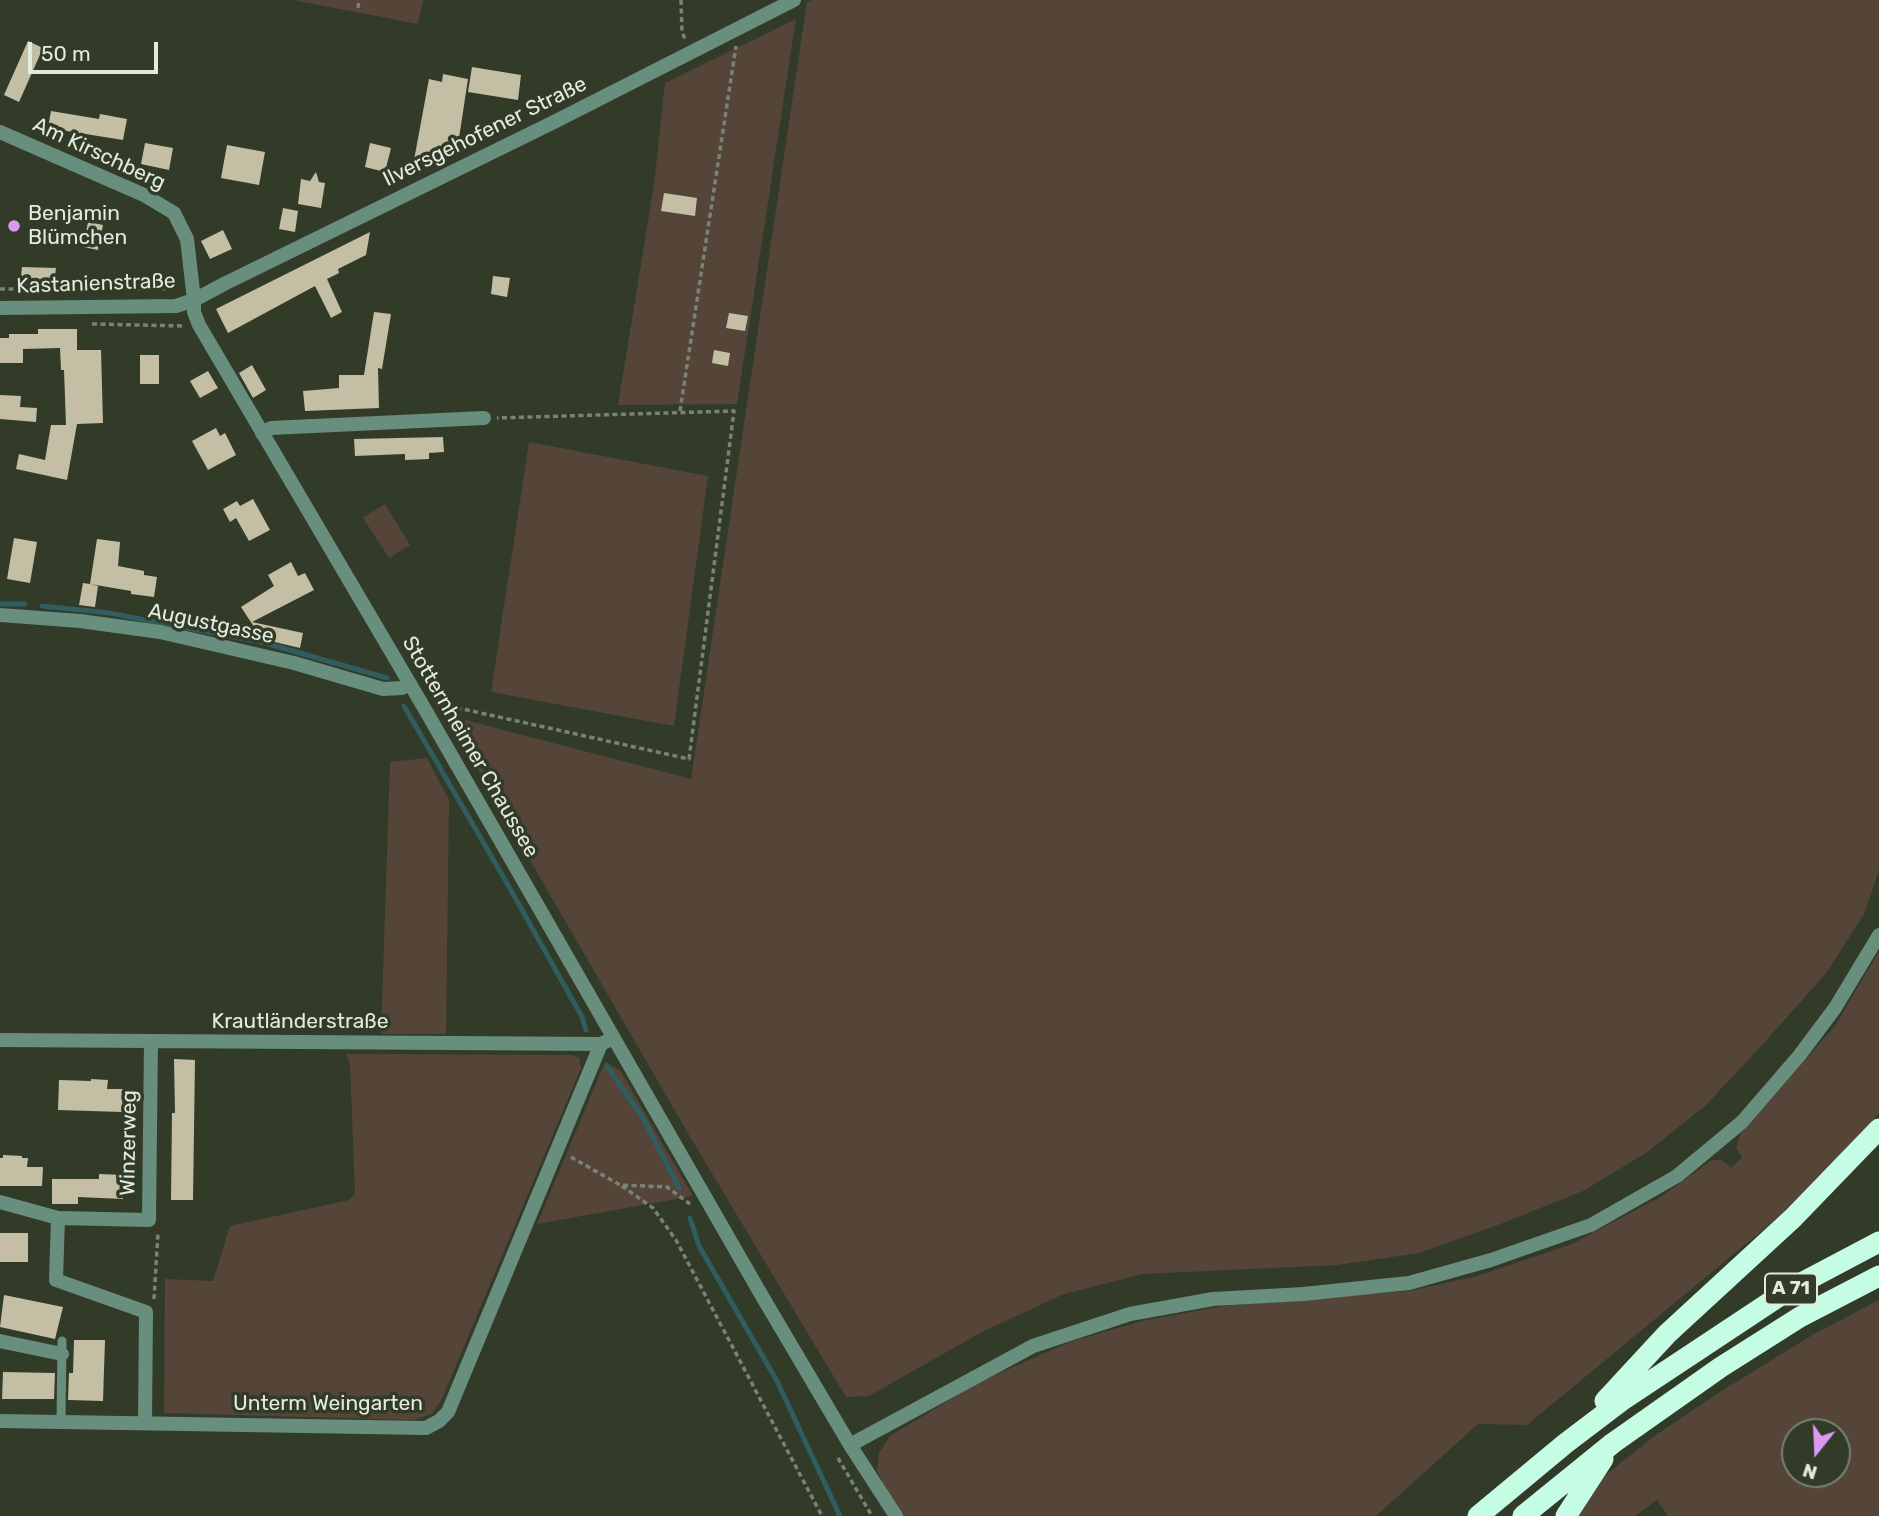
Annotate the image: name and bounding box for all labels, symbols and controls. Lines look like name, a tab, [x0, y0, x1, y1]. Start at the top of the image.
scale bar	[32, 28, 161, 72]
text: 50 m	[41, 41, 91, 66]
street label: Ilversgehofener Straße	[379, 72, 591, 192]
street label: Am Kirschberg	[29, 112, 169, 196]
place label: Benjamin Blümchen	[28, 201, 127, 251]
marker: Benjamin Blümchen	[6, 218, 22, 234]
street label: Kastanienstraße	[16, 269, 176, 299]
street label: Augustgasse	[146, 598, 276, 650]
street label: Stotternheimer Chaussee	[396, 632, 544, 862]
street label: Krautländerstraße	[212, 1009, 388, 1035]
street label: Winzerweg	[115, 1090, 143, 1196]
road number: A 71	[1765, 1274, 1817, 1304]
street label: Unterm Weingarten	[233, 1391, 423, 1417]
north arrow	[1781, 1418, 1851, 1488]
text: N	[1800, 1458, 1820, 1485]

